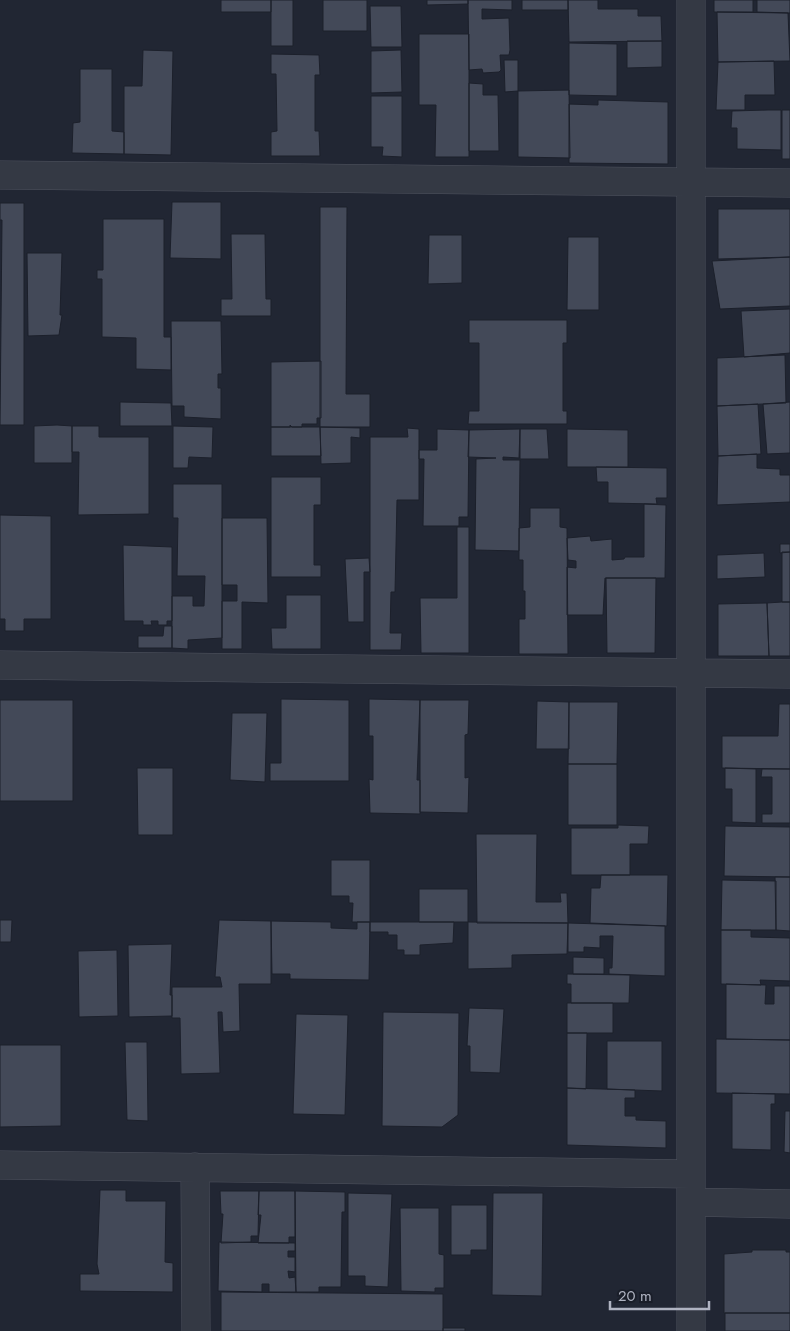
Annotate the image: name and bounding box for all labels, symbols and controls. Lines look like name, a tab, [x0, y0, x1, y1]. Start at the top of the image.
scale bar	[610, 1278, 709, 1310]
text: 20 m	[618, 1285, 652, 1307]

